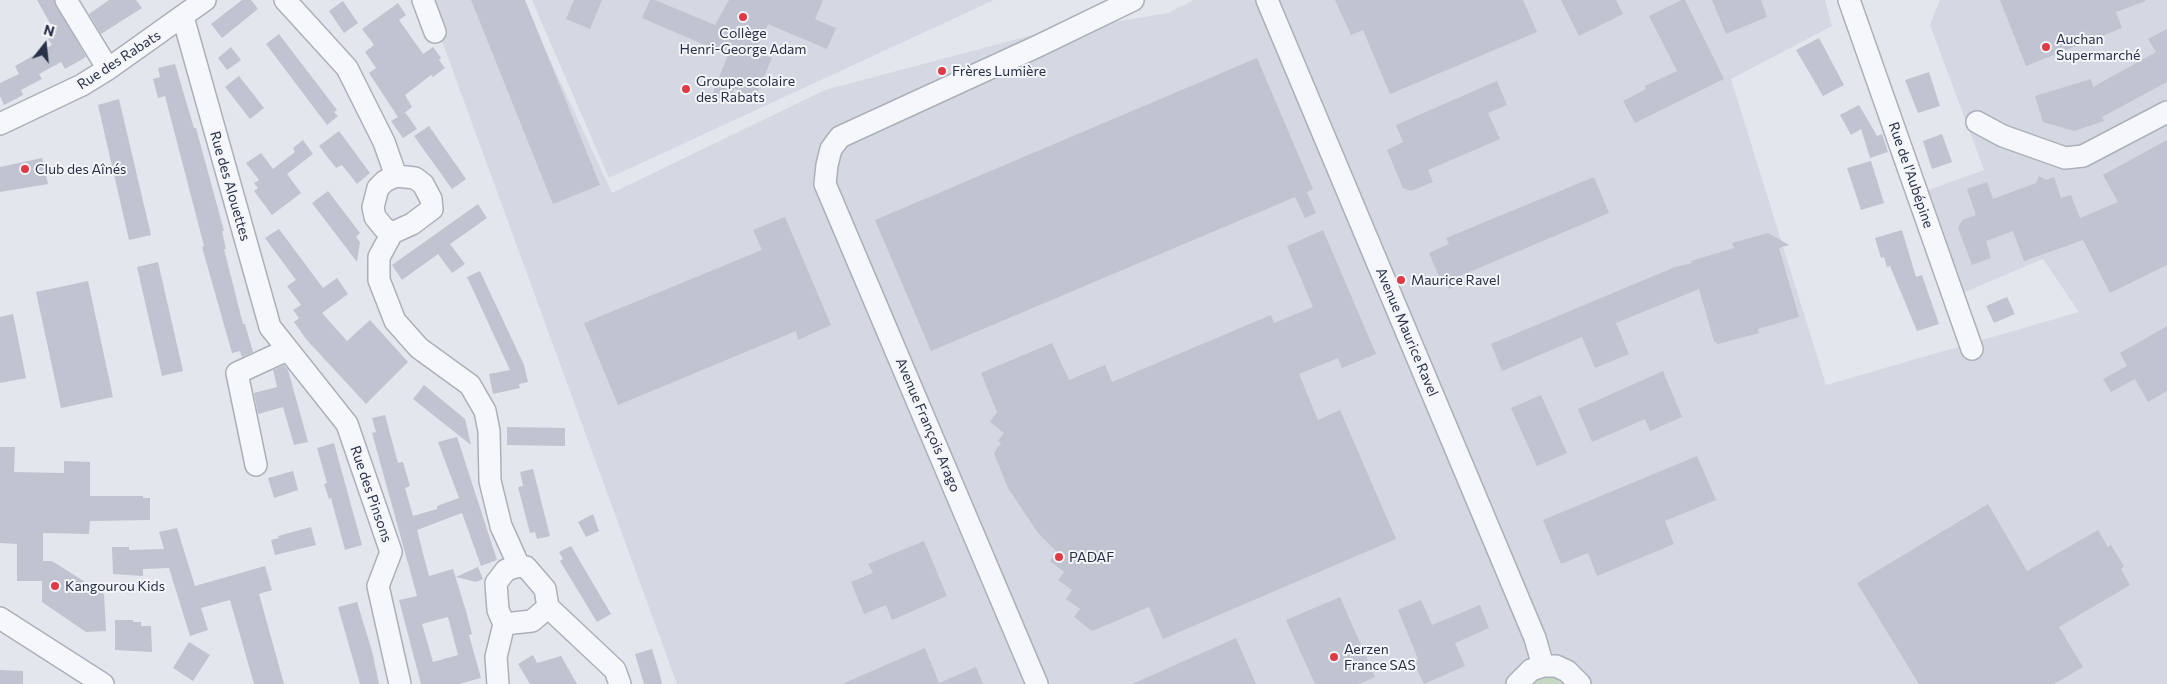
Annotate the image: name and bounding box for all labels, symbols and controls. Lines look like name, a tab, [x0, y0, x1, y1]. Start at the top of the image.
marker: Collège Henri-George Adam	[737, 11, 749, 23]
north arrow	[20, 20, 70, 70]
text: N	[42, 20, 57, 40]
place label: Collège Henri-George Adam	[679, 25, 807, 58]
street label: Rue des Rabats	[74, 27, 164, 93]
place label: Auchan Supermarché	[2056, 31, 2141, 64]
marker: Auchan Supermarché	[2040, 41, 2052, 53]
place label: Frères Lumière	[952, 63, 1046, 79]
marker: Frères Lumière	[936, 65, 948, 77]
place label: Groupe scolaire des Rabats	[696, 73, 795, 105]
marker: Groupe scolaire des Rabats	[680, 83, 692, 95]
street label: Rue de l'Aubépine	[1885, 120, 1937, 230]
street label: Rue des Alouettes	[206, 129, 254, 243]
place label: Club des Aînés	[35, 161, 126, 177]
marker: Club des Aînés	[19, 163, 31, 175]
street label: Avenue Maurice Ravel	[1372, 265, 1442, 399]
place label: Maurice Ravel	[1411, 272, 1500, 288]
marker: Maurice Ravel	[1395, 274, 1407, 286]
street label: Avenue François Arago	[892, 355, 964, 495]
street label: Rue des Pinsons	[347, 443, 395, 545]
place label: PADAF	[1069, 549, 1114, 565]
marker: PADAF	[1053, 551, 1065, 563]
place label: Kangourou Kids	[65, 578, 165, 594]
marker: Kangourou Kids	[49, 580, 61, 592]
place label: Aerzen France SAS	[1344, 641, 1416, 674]
marker: Aerzen France SAS	[1328, 651, 1340, 663]

